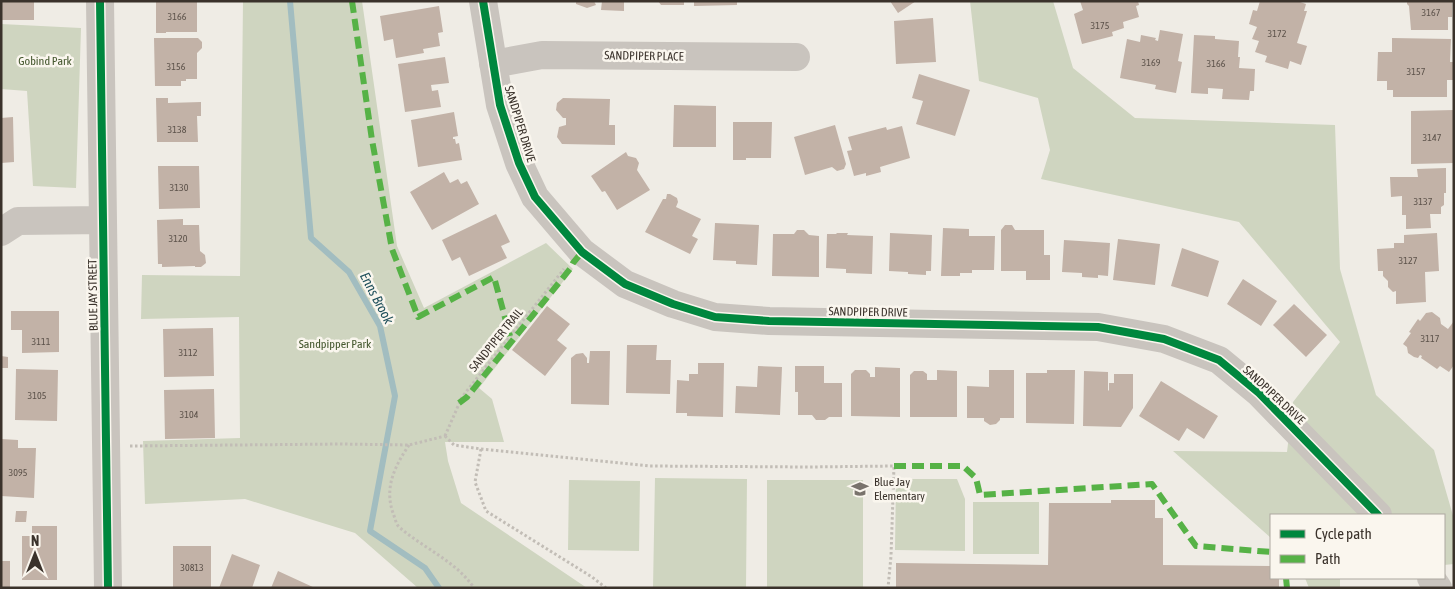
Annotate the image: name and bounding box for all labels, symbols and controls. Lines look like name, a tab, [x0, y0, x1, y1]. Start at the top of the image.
house number: 3167	[1422, 7, 1441, 18]
house number: 3166	[168, 11, 187, 22]
house number: 3175	[1091, 20, 1110, 31]
house number: 3172	[1268, 28, 1287, 39]
street label: SANDPIPER PLACE	[604, 48, 684, 64]
park label: Gobind Park	[18, 54, 73, 68]
house number: 3169	[1142, 57, 1161, 68]
house number: 3166	[1207, 58, 1226, 69]
house number: 3156	[167, 61, 186, 72]
house number: 3157	[1407, 66, 1426, 77]
street label: SANDPIPER DRIVE	[502, 84, 538, 164]
house number: 3138	[168, 124, 187, 135]
house number: 3147	[1423, 132, 1442, 143]
house number: 3130	[170, 182, 189, 193]
house number: 3137	[1414, 196, 1433, 207]
house number: 3120	[169, 233, 188, 244]
house number: 3127	[1399, 255, 1418, 266]
street label: BLUE JAY STREET	[85, 258, 101, 331]
water label: Enns Brook	[357, 269, 398, 327]
street label: SANDPIPER DRIVE	[828, 304, 908, 320]
street label: SANDPIPER TRAIL	[466, 305, 526, 374]
house number: 3117	[1421, 333, 1440, 344]
house number: 3111	[32, 336, 51, 347]
park label: Sandpipper Park	[299, 337, 372, 351]
house number: 3112	[179, 347, 198, 358]
street label: SANDPIPER DRIVE	[1240, 363, 1308, 427]
house number: 3105	[28, 390, 47, 401]
house number: 3104	[180, 409, 199, 420]
house number: 3095	[9, 467, 28, 478]
place label: Blue Jay Elementary	[874, 475, 925, 503]
school or university icon: Blue Jay Elementary	[850, 479, 870, 499]
legend	[1270, 514, 1445, 579]
text: Cycle path	[1315, 525, 1372, 542]
north arrow	[10, 529, 60, 579]
text: N	[31, 533, 39, 549]
text: Path	[1315, 550, 1341, 567]
house number: 30813	[180, 562, 204, 573]

